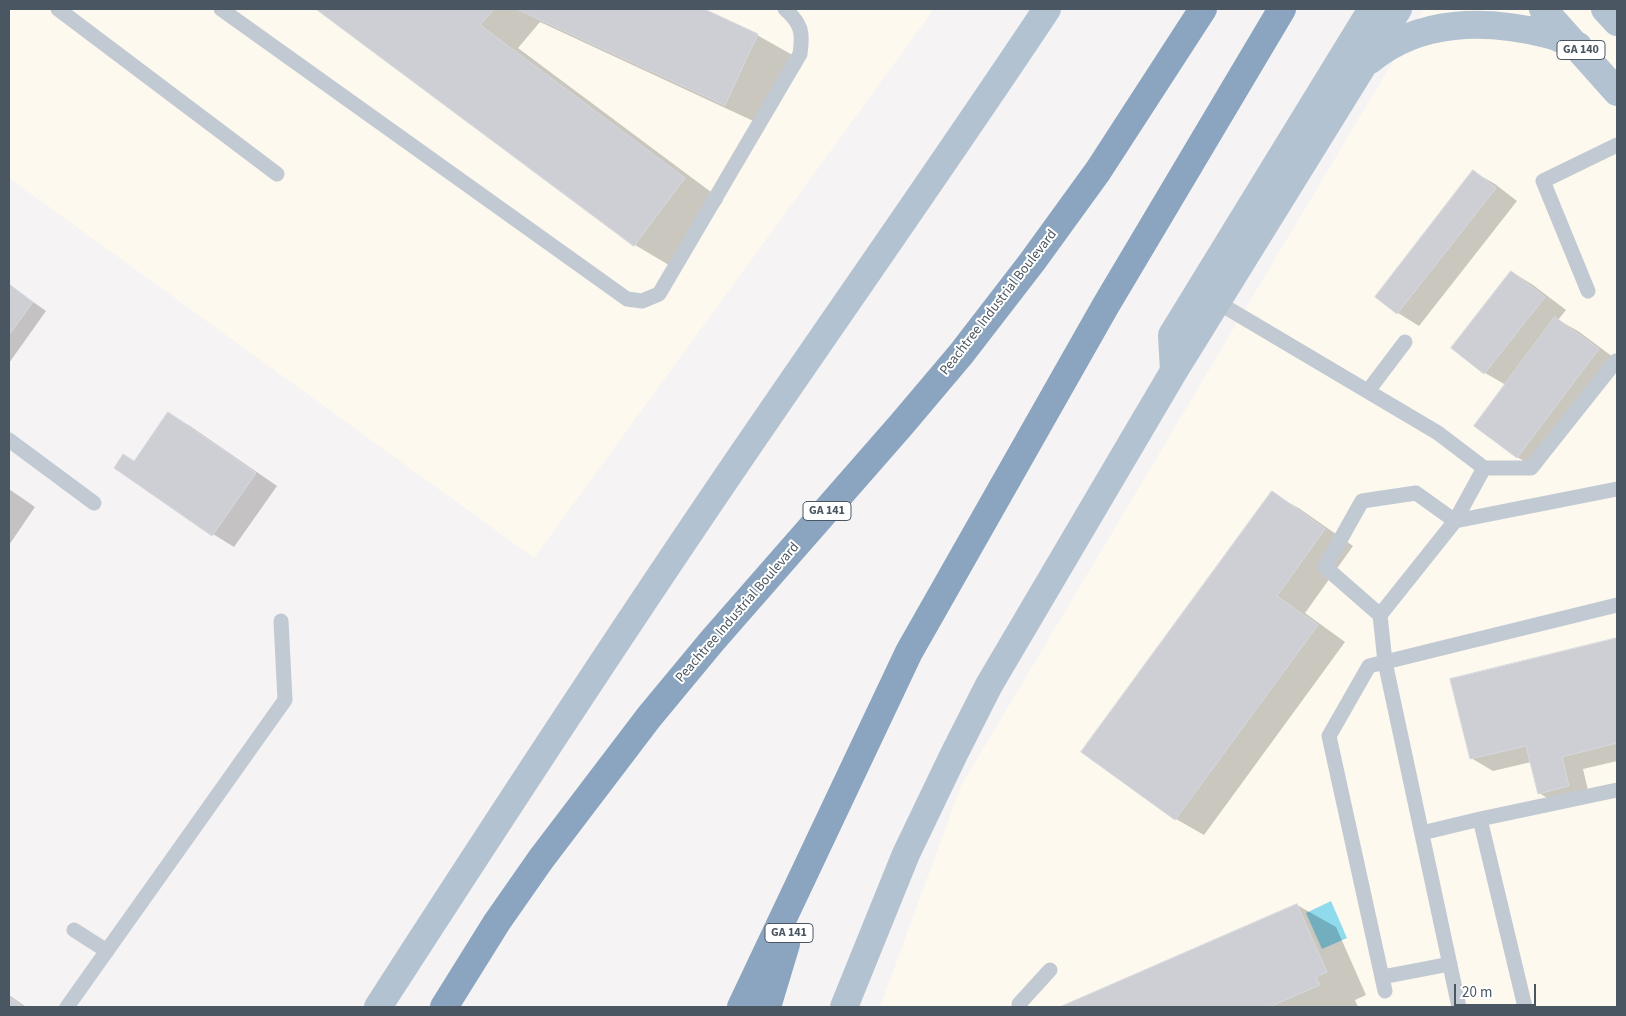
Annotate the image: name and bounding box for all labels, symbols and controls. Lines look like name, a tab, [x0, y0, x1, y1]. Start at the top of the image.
road number: GA 140	[1557, 40, 1605, 60]
street label: Peachtree Industrial Boulevard	[937, 227, 1061, 379]
road number: GA 141	[803, 502, 851, 520]
street label: Peachtree Industrial Boulevard	[673, 540, 803, 686]
road number: GA 141	[765, 924, 813, 942]
scale bar	[1456, 974, 1538, 1006]
text: 20 m	[1462, 982, 1492, 1003]

